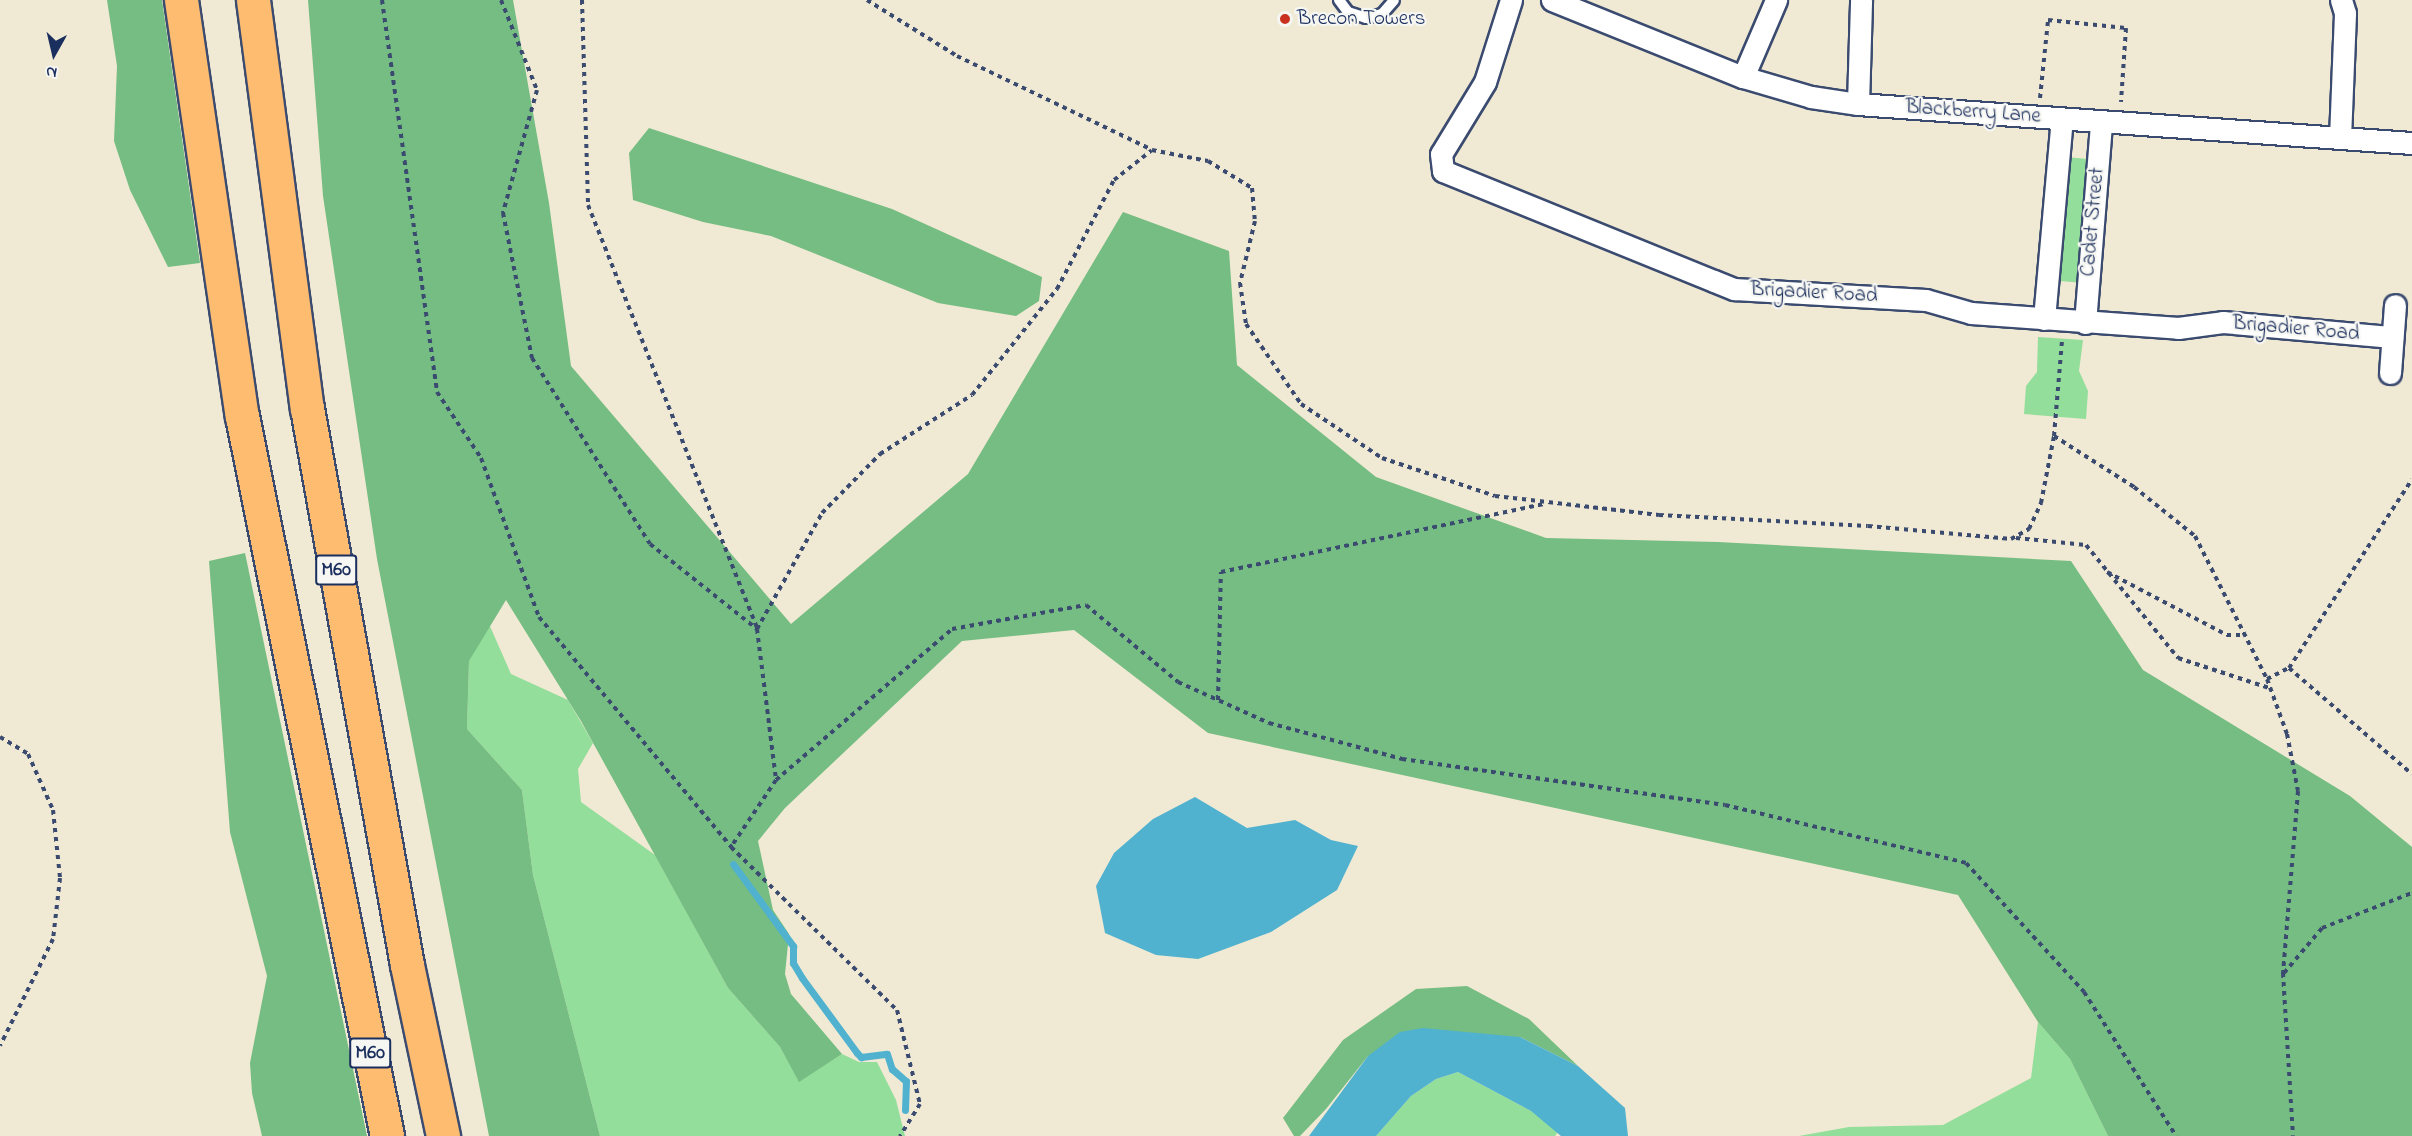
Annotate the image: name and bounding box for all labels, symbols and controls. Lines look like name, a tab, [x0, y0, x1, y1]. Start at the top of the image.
place label: Brecon Towers	[1297, 6, 1425, 32]
marker: Brecon Towers	[1278, 12, 1292, 26]
north arrow	[24, 24, 84, 84]
text: N	[44, 59, 59, 84]
street label: Blackberry Lane	[1904, 95, 2042, 129]
street label: Cadet Street	[2076, 166, 2110, 278]
street label: Brigadier Road	[1750, 277, 1878, 309]
street label: Brigadier Road	[2231, 311, 2361, 347]
road number: M60	[315, 553, 357, 587]
road number: M60	[349, 1036, 391, 1070]

